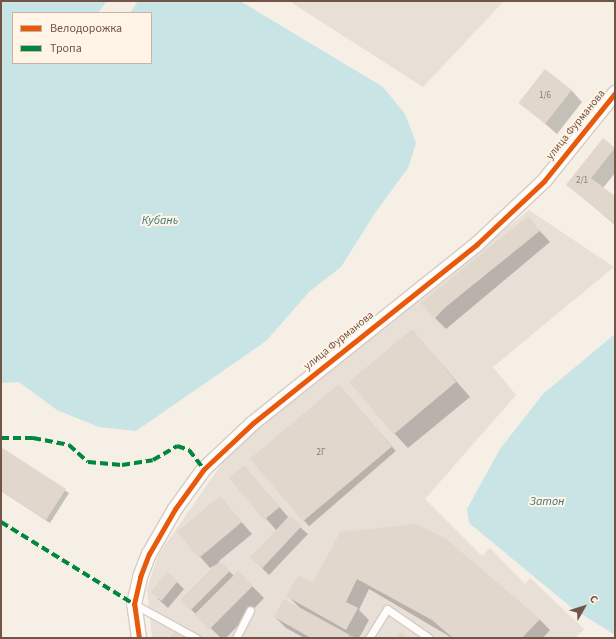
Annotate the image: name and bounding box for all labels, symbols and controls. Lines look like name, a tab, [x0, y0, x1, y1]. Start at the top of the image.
legend	[12, 12, 152, 64]
text: Велодорожка	[50, 20, 122, 37]
text: Тропа	[50, 40, 82, 57]
street label: улица Фурманова	[544, 87, 608, 163]
house number: 1/6	[539, 91, 551, 101]
house number: 2/1	[576, 176, 588, 186]
water label: Кубань	[142, 214, 178, 228]
street label: улица Фурманова	[301, 309, 377, 373]
house number: 2Г	[317, 448, 325, 458]
water label: Затон	[530, 495, 564, 509]
north arrow	[564, 587, 604, 627]
text: С	[586, 592, 602, 606]

